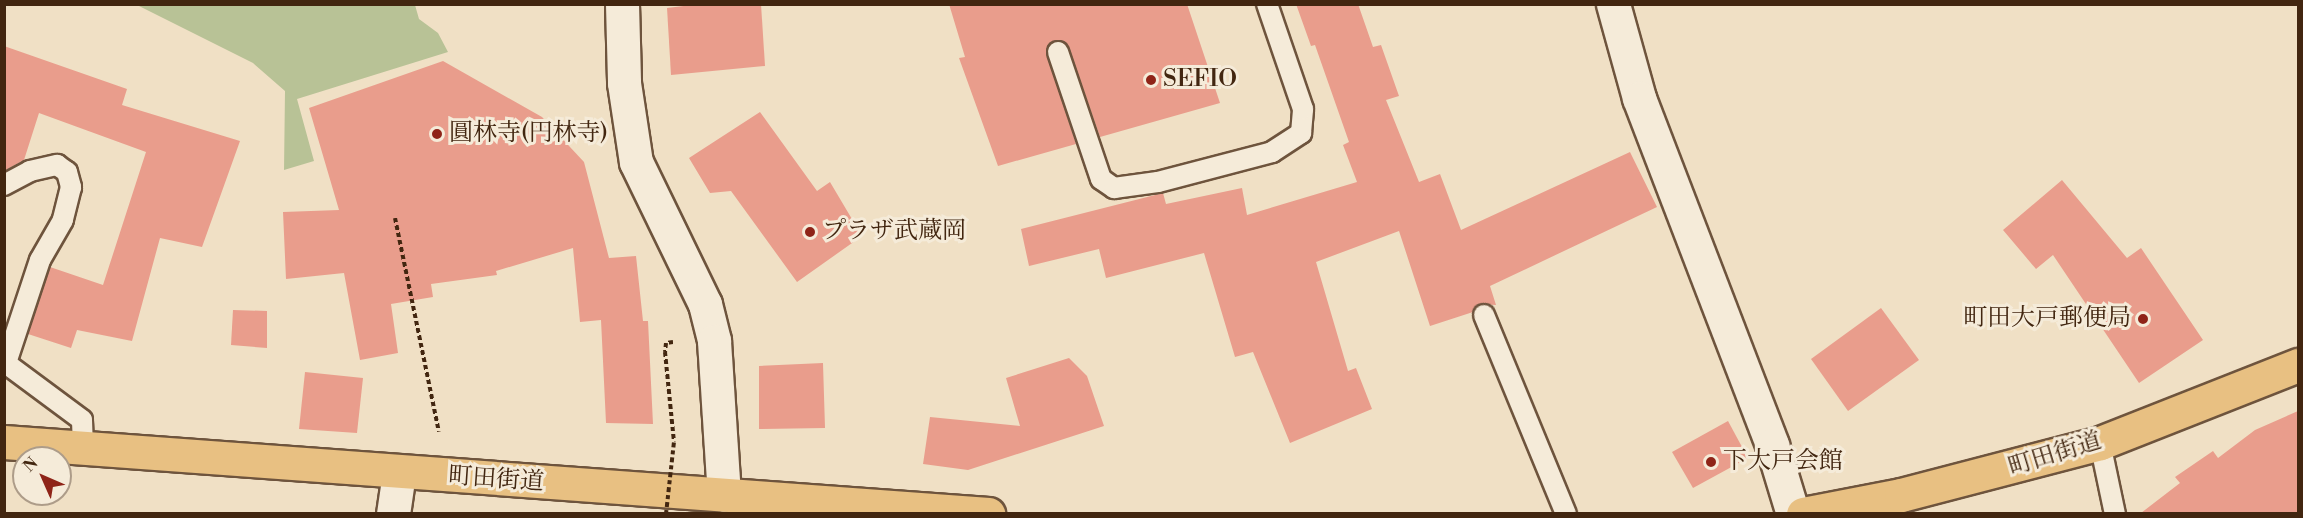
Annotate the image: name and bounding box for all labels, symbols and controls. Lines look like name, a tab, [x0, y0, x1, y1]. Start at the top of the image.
place label: SEFIO	[1163, 66, 1237, 94]
marker: SEFIO	[1144, 73, 1158, 87]
place label: 圓林寺(円林寺)	[449, 120, 608, 148]
marker: 圓林寺(円林寺)	[430, 127, 444, 141]
place label: プラザ武蔵岡	[822, 218, 966, 246]
marker: プラザ武蔵岡	[803, 225, 817, 239]
place label: 町田大戸郵便局	[1963, 305, 2131, 333]
marker: 町田大戸郵便局	[2136, 312, 2150, 326]
street label: 町田街道	[2005, 427, 2105, 483]
north arrow	[12, 446, 72, 506]
place label: 下大戸会館	[1723, 448, 1843, 476]
text: N	[19, 453, 42, 476]
marker: 下大戸会館	[1704, 455, 1718, 469]
street label: 町田街道	[447, 462, 545, 498]

